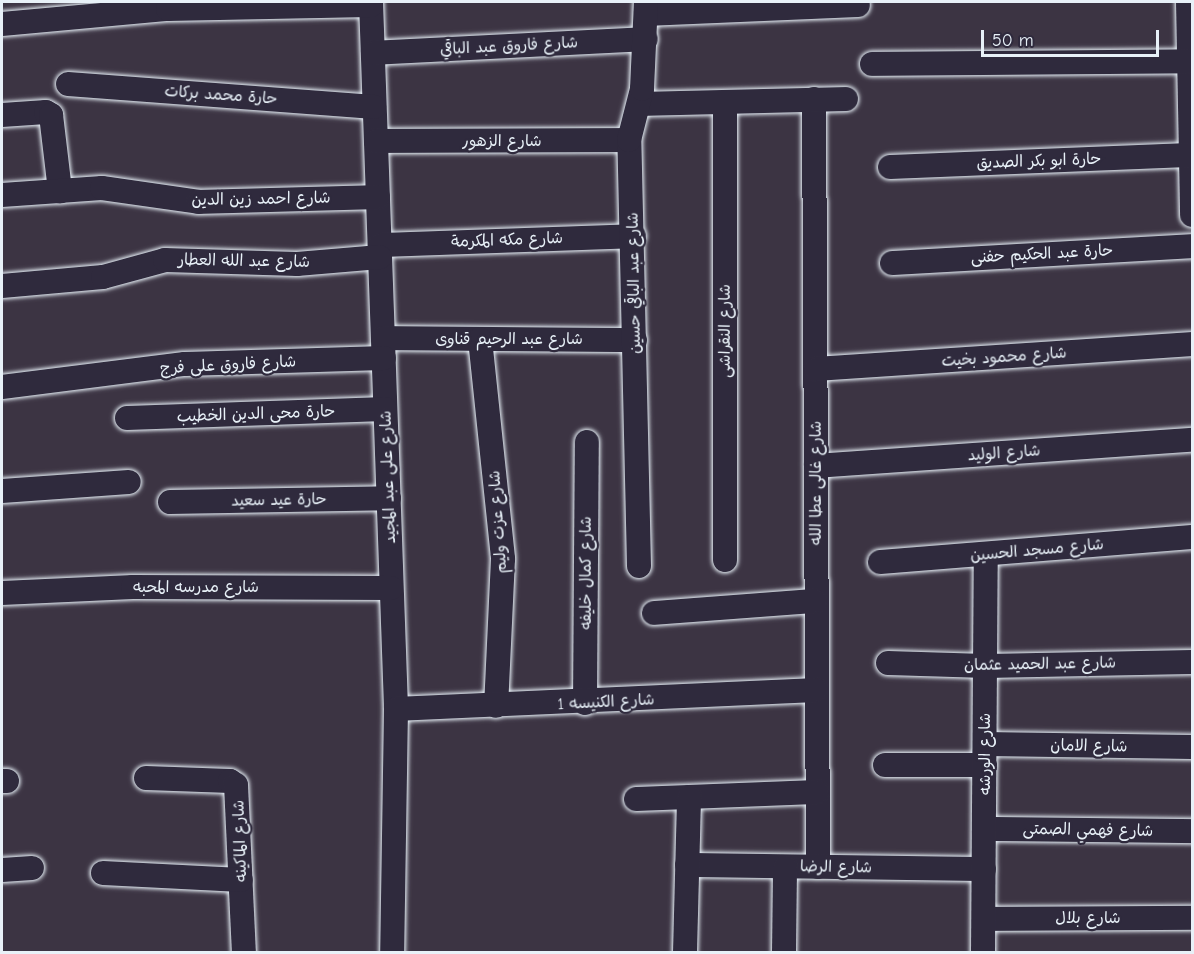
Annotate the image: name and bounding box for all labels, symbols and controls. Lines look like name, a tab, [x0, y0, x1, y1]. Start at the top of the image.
scale bar	[984, 18, 1162, 56]
text: 50 m	[992, 30, 1034, 51]
street label: شارع فاروق عبد الباقي	[440, 33, 578, 59]
street label: حارة محمد بركات	[164, 81, 278, 109]
street label: شارع الزهور	[462, 131, 542, 151]
street label: حارة ابو بكر الصديق	[976, 149, 1102, 173]
street label: شارع احمد زين الدين	[191, 188, 331, 210]
street label: شارع عبد الباقي حسين	[623, 212, 645, 354]
street label: شارع مكه المكرمة	[451, 228, 563, 252]
street label: حارة عبد الحكيم حفنى	[970, 241, 1114, 267]
street label: شارع عبد الله العطار	[178, 250, 310, 272]
street label: شارع النقراشى	[715, 284, 735, 378]
street label: شارع عبد الرحيم قناوى	[435, 329, 583, 349]
street label: شارع محمود بخيت	[941, 343, 1067, 371]
street label: شارع فاروق على فرج	[159, 352, 297, 378]
street label: حارة محى الدين الخطيب	[176, 402, 336, 426]
street label: شارع على عبد المجيد	[376, 410, 400, 544]
street label: شارع غالى عطا الله	[806, 421, 826, 545]
street label: شارع الوليد	[967, 441, 1041, 465]
street label: شارع عزت وليم	[485, 470, 511, 574]
street label: حارة عيد سعيد	[231, 490, 327, 510]
street label: شارع كمال خليفه	[576, 516, 596, 630]
street label: شارع مسجد الحسين	[969, 535, 1105, 565]
street label: شارع مدرسه المحبه	[133, 577, 259, 597]
street label: شارع عبد الحميد عثمان	[964, 653, 1116, 675]
street label: شارع الكنيسه 1	[557, 690, 655, 714]
street label: شارع الورشه	[975, 713, 995, 795]
street label: شارع الامان	[1050, 736, 1128, 756]
street label: شارع الماكينه	[229, 800, 251, 882]
street label: شارع فهمي الصمتى	[1023, 819, 1153, 841]
street label: شارع الرضا	[800, 857, 872, 877]
street label: شارع بلال	[1055, 908, 1121, 928]

